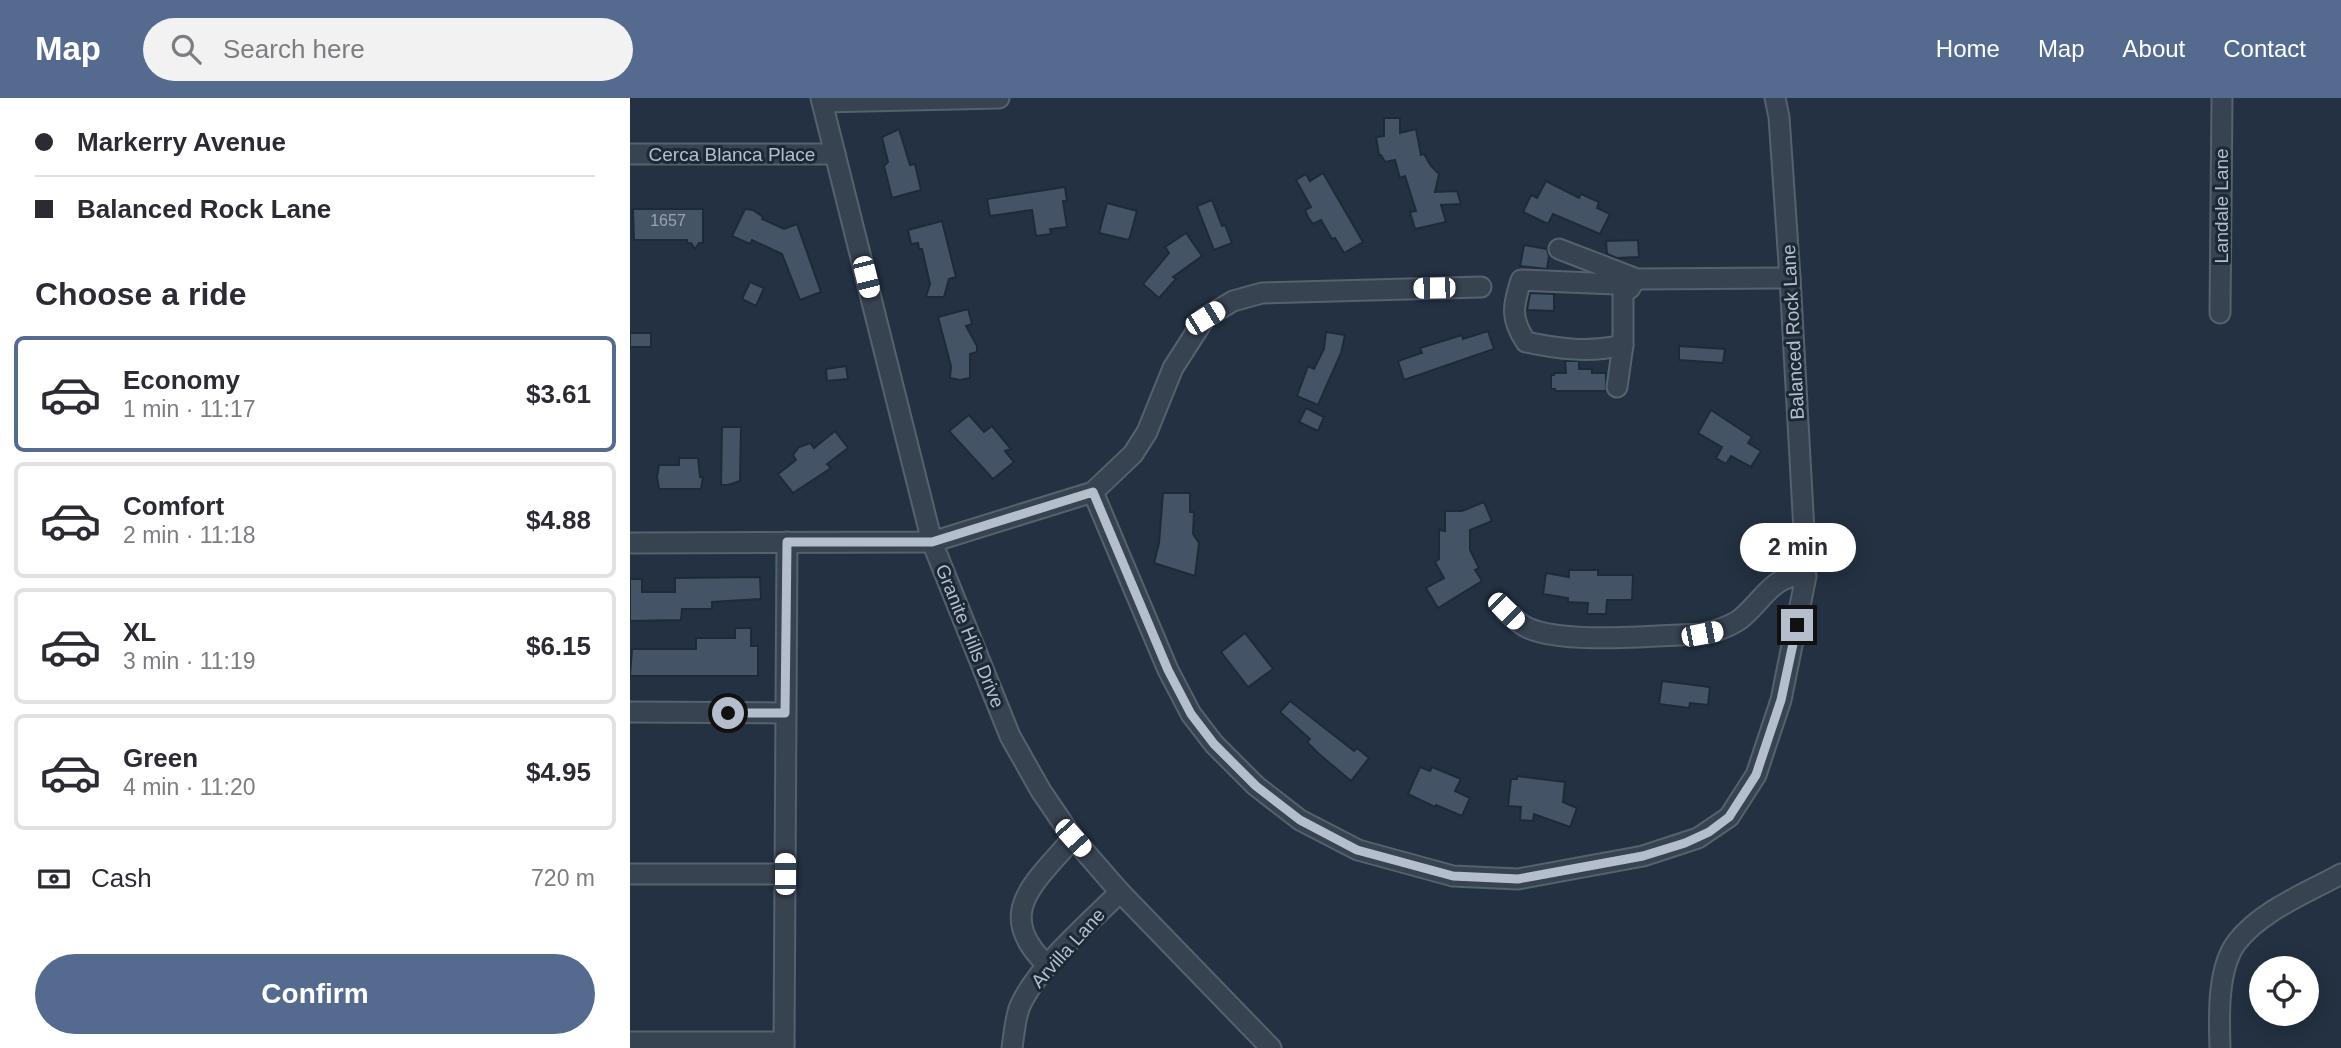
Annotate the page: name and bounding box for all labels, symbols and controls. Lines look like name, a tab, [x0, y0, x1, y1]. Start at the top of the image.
search box	[143, 18, 633, 81]
text: Map	[35, 30, 101, 67]
icon: search	[167, 30, 205, 68]
text: Search here	[223, 34, 365, 64]
text: Home	[1936, 35, 2000, 62]
text: Map	[2038, 35, 2085, 62]
text: About	[2123, 35, 2185, 62]
text: Contact	[2223, 35, 2306, 62]
text: Markerry Avenue	[77, 127, 286, 157]
street label: Cerca Blanca Place	[649, 144, 815, 165]
street label: Landale Lane	[2211, 148, 2232, 264]
text: Balanced Rock Lane	[77, 194, 331, 224]
house number: 1657	[650, 212, 686, 229]
street label: Balanced Rock Lane	[1778, 244, 1808, 420]
car	[851, 254, 882, 300]
text: Choose a ride	[35, 276, 247, 312]
car	[1413, 277, 1456, 299]
car	[1182, 298, 1229, 338]
icon: car	[39, 363, 102, 426]
text: Economy	[123, 365, 240, 395]
text: $3.61	[526, 379, 591, 409]
text: 1 min · 11:17	[123, 396, 256, 422]
icon: car	[39, 489, 102, 552]
text: Comfort	[123, 491, 224, 521]
text: $4.88	[526, 505, 591, 535]
text: 2 min · 11:18	[123, 522, 256, 548]
callout: 2 min	[1739, 524, 1855, 573]
text: 2 min	[1768, 534, 1828, 560]
street label: Granite Hills Drive	[932, 561, 1008, 711]
car	[1484, 589, 1529, 633]
route end	[1781, 609, 1813, 641]
icon: car	[39, 615, 102, 678]
text: XL	[123, 617, 156, 647]
car	[1680, 620, 1725, 648]
text: $6.15	[526, 631, 591, 661]
text: 3 min · 11:19	[123, 648, 256, 674]
route start	[712, 697, 744, 729]
icon: car	[39, 741, 102, 804]
text: Green	[123, 743, 198, 773]
text: $4.95	[526, 757, 591, 787]
text: 4 min · 11:20	[123, 774, 256, 800]
car	[1052, 815, 1095, 861]
car	[775, 853, 796, 895]
icon: cash	[35, 860, 73, 898]
text: Cash	[91, 863, 152, 893]
text: 720 m	[531, 865, 595, 891]
street label: Arvilla Lane	[1027, 904, 1109, 992]
button: Confirm	[35, 954, 595, 1034]
map controls	[2249, 956, 2319, 1026]
button: locate	[2249, 956, 2319, 1026]

